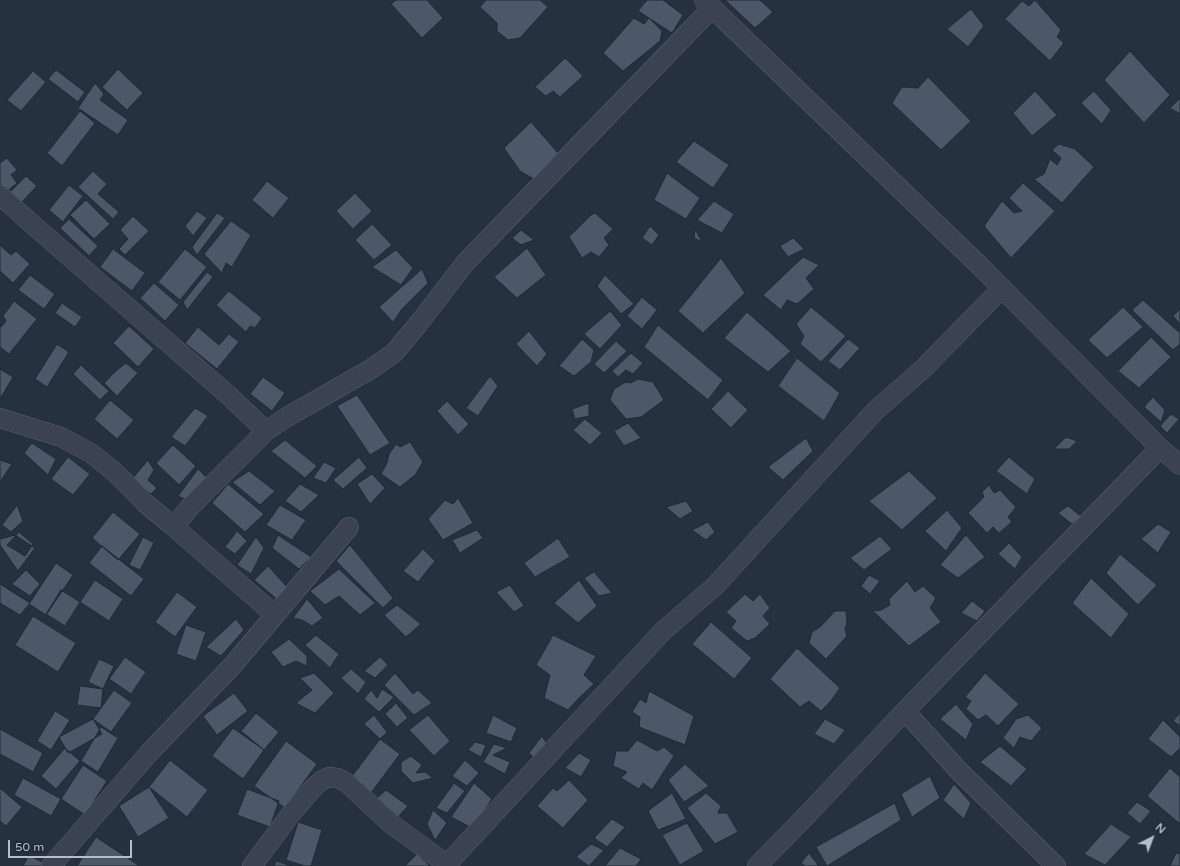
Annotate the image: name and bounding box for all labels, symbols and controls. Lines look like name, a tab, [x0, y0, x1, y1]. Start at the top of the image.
north arrow	[1132, 818, 1172, 858]
text: N	[1153, 821, 1168, 836]
scale bar	[10, 832, 134, 858]
text: 50 m	[15, 840, 44, 854]

